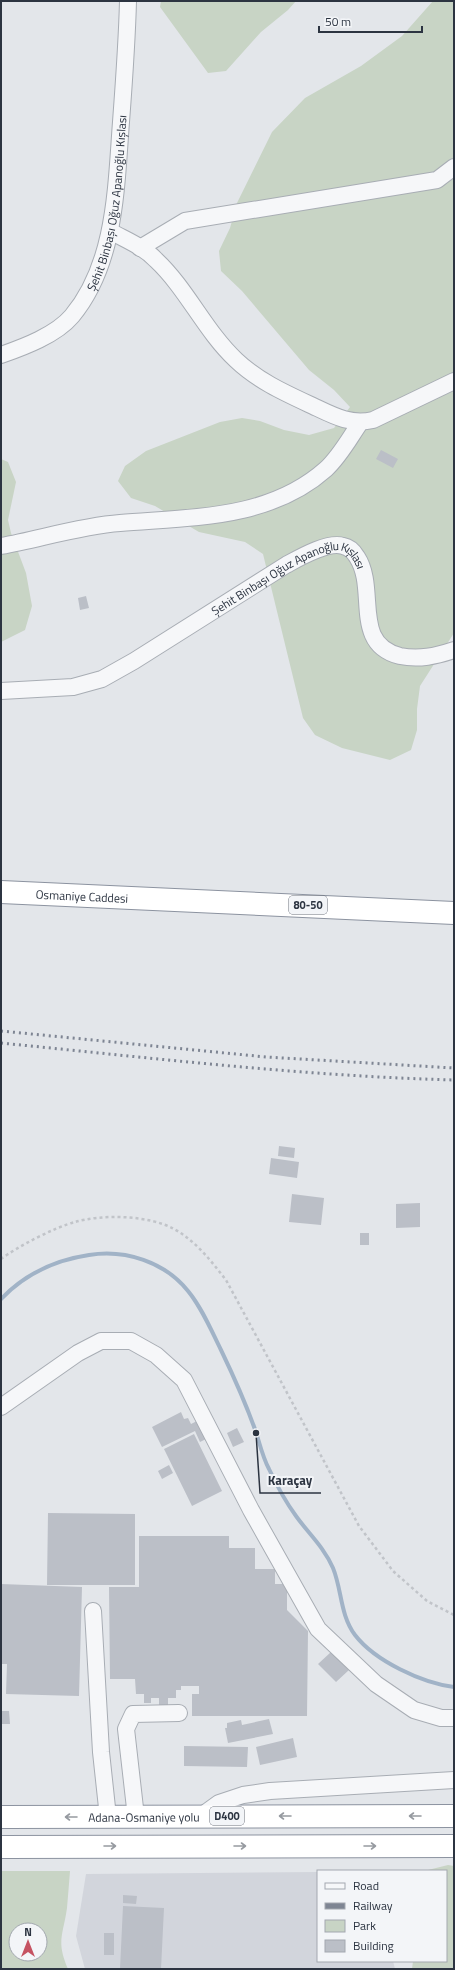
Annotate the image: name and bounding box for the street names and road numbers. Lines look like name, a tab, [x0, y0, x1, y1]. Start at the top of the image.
street label: Şehit Binbaşı Oğuz Apanoğlu Kışlası	[81, 114, 131, 294]
street label: Şehit Binbaşı Oğuz Apanoğlu Kışlası	[207, 536, 371, 620]
street label: Osmaniye Caddesi	[35, 884, 129, 907]
road number: 80-50	[289, 896, 327, 914]
street label: Adana-Osmaniye yolu	[88, 1807, 200, 1826]
road number: D400	[210, 1807, 244, 1825]

